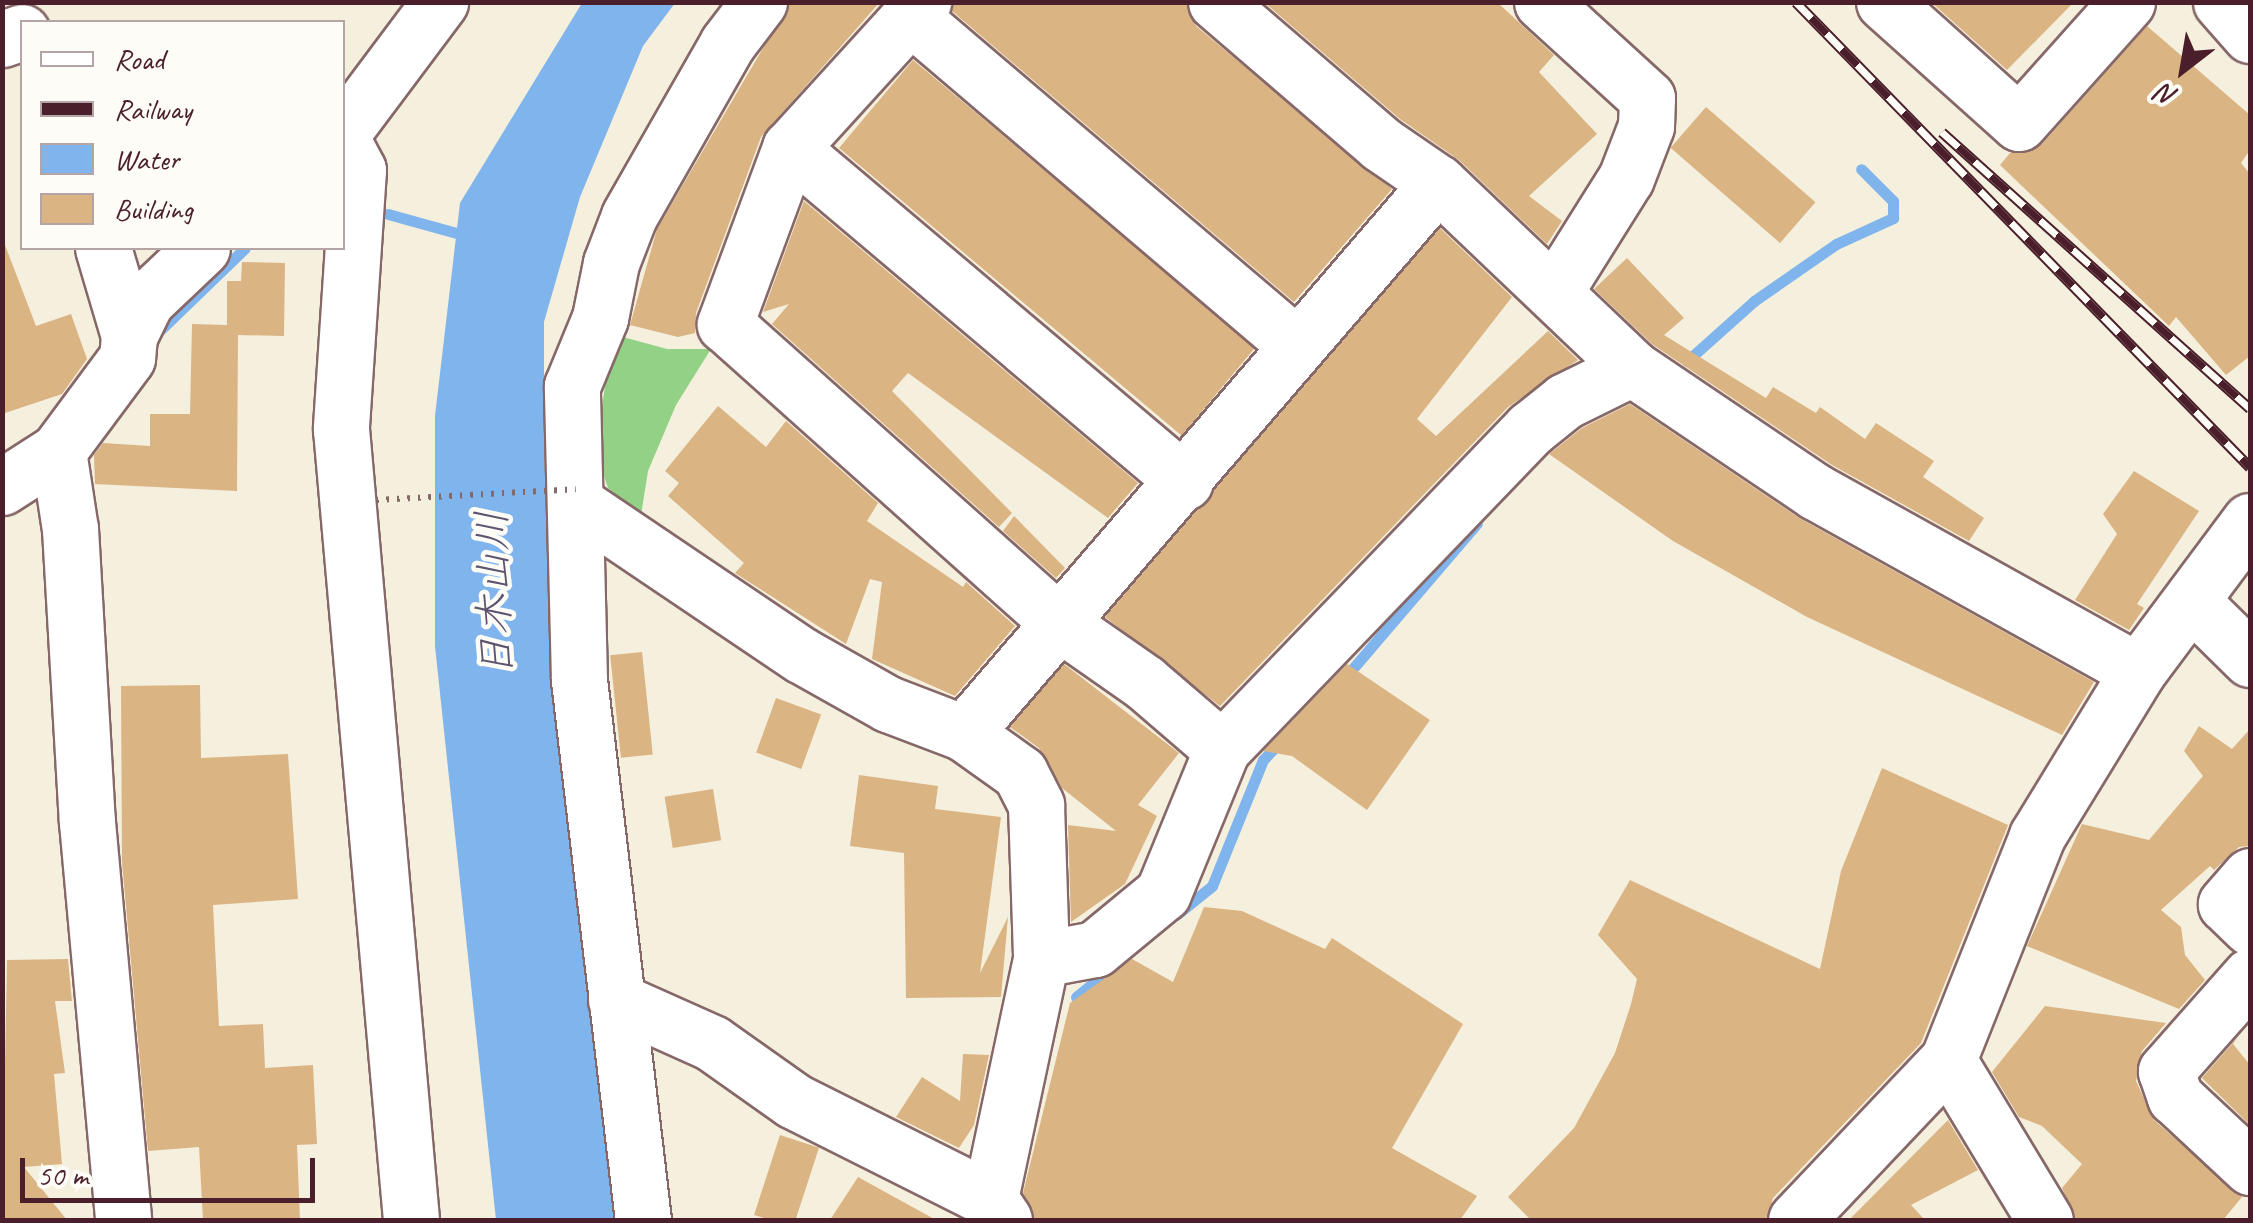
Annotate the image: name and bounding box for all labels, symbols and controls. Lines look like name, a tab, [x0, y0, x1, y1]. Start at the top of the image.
legend	[20, 20, 345, 250]
north arrow	[2133, 20, 2233, 120]
text: Road	[114, 40, 164, 78]
text: N	[2151, 77, 2184, 116]
text: Railway	[114, 90, 192, 128]
text: Water	[114, 140, 179, 178]
text: Building	[114, 190, 193, 228]
water label: 日木山川	[467, 509, 523, 679]
scale bar	[25, 1138, 320, 1200]
text: 50 m	[37, 1156, 88, 1194]

